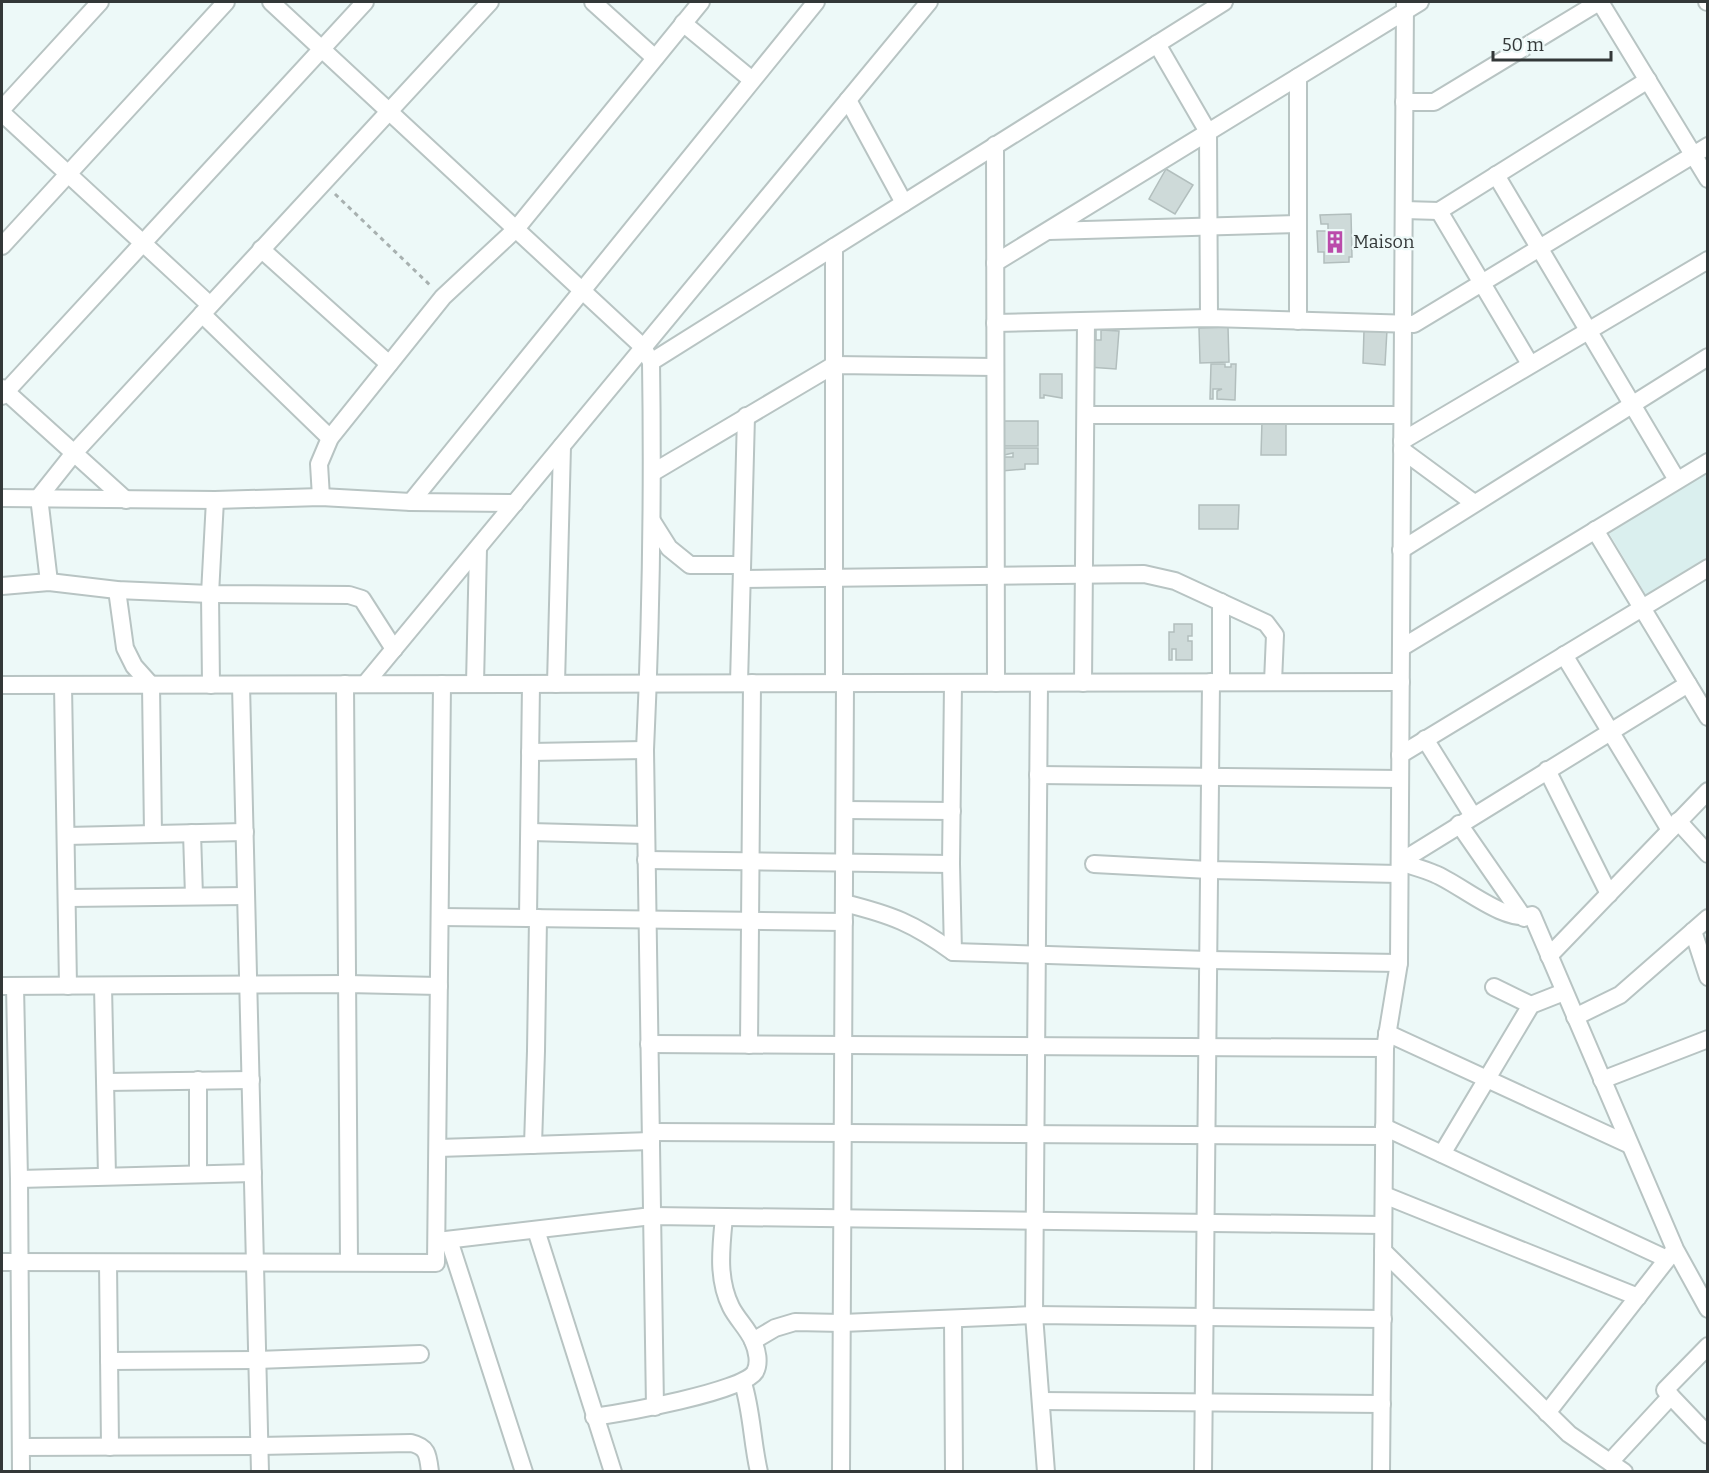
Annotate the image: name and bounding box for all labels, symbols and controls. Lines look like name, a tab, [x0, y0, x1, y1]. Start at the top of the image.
scale bar	[1493, 24, 1612, 62]
text: 50 m	[1502, 34, 1544, 56]
building icon: Maison	[1322, 229, 1348, 255]
place label: Maison	[1353, 231, 1415, 253]

